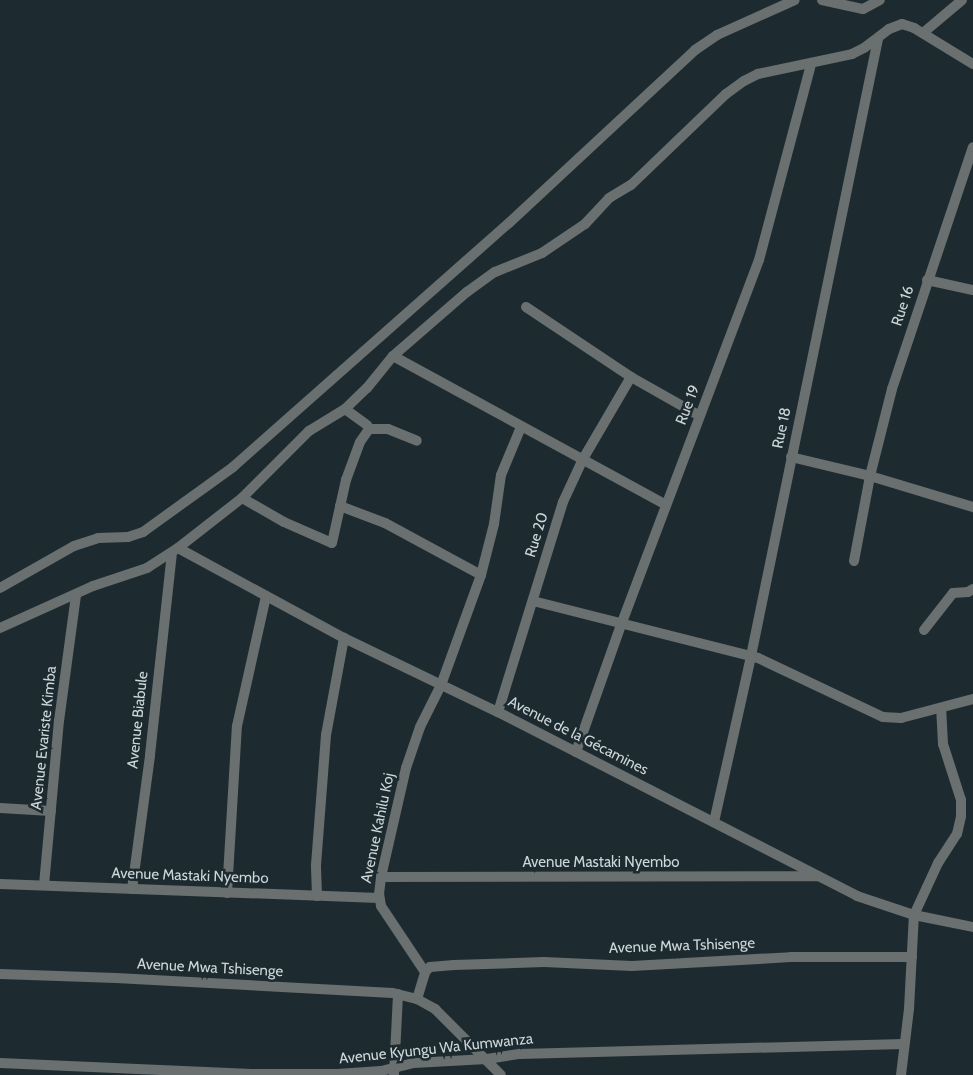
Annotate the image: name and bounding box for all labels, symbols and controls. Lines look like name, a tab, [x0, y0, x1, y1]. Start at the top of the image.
street label: Rue 16	[888, 284, 918, 328]
street label: Rue 19	[672, 383, 704, 427]
street label: Rue 18	[769, 406, 795, 450]
street label: Rue 20	[522, 510, 552, 560]
street label: Avenue Evariste Kimba	[28, 665, 60, 811]
street label: Avenue Biabule	[124, 671, 152, 769]
street label: Avenue de la Gécamines	[505, 693, 651, 779]
street label: Avenue Kahilu Koj	[358, 771, 398, 885]
street label: Avenue Mastaki Nyembo	[522, 854, 680, 872]
street label: Avenue Mastaki Nyembo	[111, 864, 269, 888]
street label: Avenue Mwa Tshisenge	[609, 934, 755, 958]
street label: Avenue Mwa Tshisenge	[136, 955, 284, 981]
street label: Avenue Kyungu Wa Kumwanza	[338, 1030, 534, 1068]

